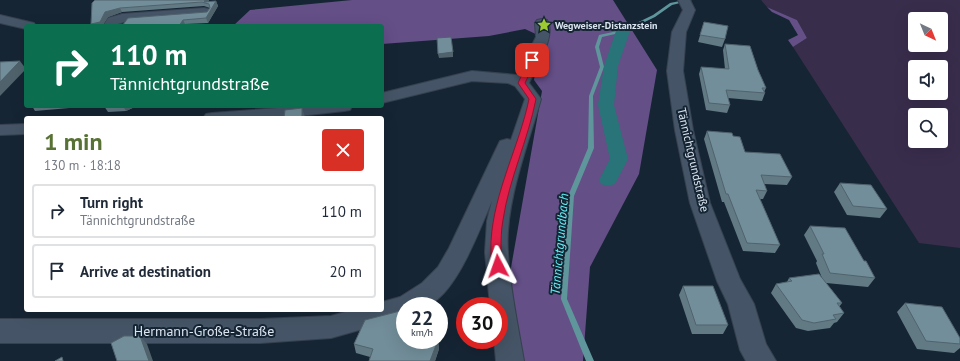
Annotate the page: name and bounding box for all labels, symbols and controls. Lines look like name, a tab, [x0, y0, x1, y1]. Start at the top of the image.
north arrow	[908, 12, 948, 52]
map controls	[908, 12, 948, 148]
place icon: Wegweiser-Distanzstein	[536, 17, 552, 33]
place label: Wegweiser-Distanzstein	[555, 19, 658, 32]
text: 110 m	[110, 36, 187, 73]
icon: right	[44, 40, 96, 92]
pin	[515, 43, 549, 77]
icon: arrive	[521, 49, 543, 71]
button: sound	[908, 60, 948, 100]
text: Tännichtgrundstraße	[110, 72, 269, 95]
street label: Tännichtgrundstraße	[674, 106, 713, 213]
button: search	[908, 108, 948, 148]
text: 1 min	[44, 126, 103, 157]
button: close	[322, 129, 364, 171]
text: 130 m · 18:18	[44, 157, 121, 174]
water label: Tännichtgrundbach	[547, 192, 572, 296]
text: Turn right	[80, 193, 143, 212]
icon: right	[46, 200, 68, 222]
text: 110 m	[321, 202, 362, 221]
text: Tännichtgrundstraße	[80, 212, 195, 229]
position arrow	[477, 245, 519, 287]
icon: arrive	[46, 260, 68, 282]
text: Arrive at destination	[80, 262, 211, 281]
text: 20 m	[329, 262, 362, 281]
speed limit sign: 30	[456, 297, 508, 349]
text: 22	[411, 305, 433, 331]
street label: Hermann-Große-Straße	[134, 322, 274, 340]
text: km/h	[411, 326, 433, 339]

